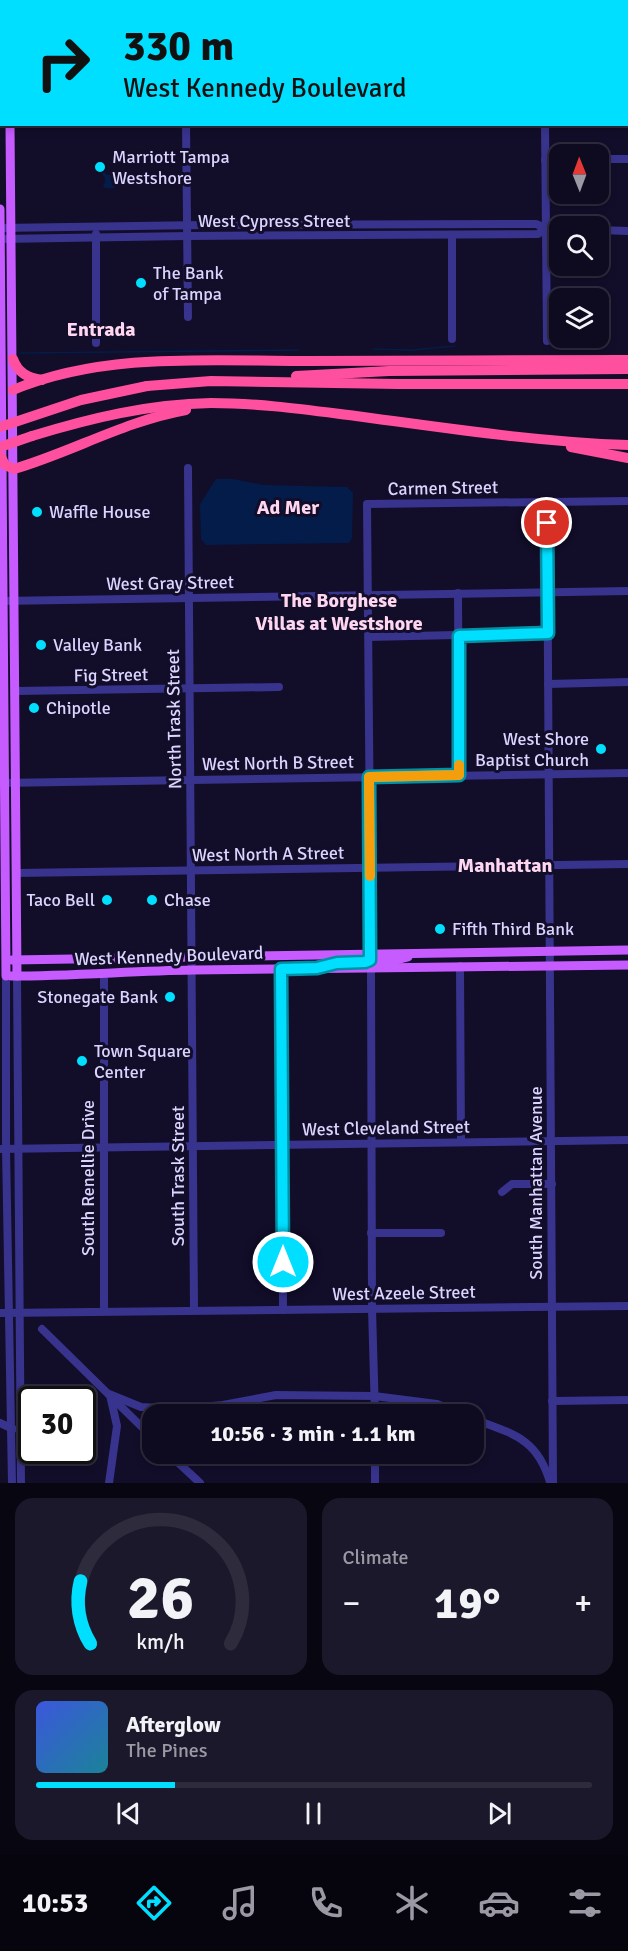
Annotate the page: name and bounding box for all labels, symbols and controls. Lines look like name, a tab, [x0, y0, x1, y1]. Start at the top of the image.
text: 330 m	[123, 21, 234, 72]
icon: right	[24, 24, 102, 102]
text: West Kennedy Boulevard	[123, 72, 407, 105]
north arrow	[549, 144, 609, 204]
map controls	[549, 144, 609, 348]
place label: Marriott Tampa Westshore	[112, 146, 230, 189]
marker: Marriott Tampa Westshore	[93, 160, 107, 174]
street label: West Cypress Street	[198, 210, 350, 232]
button: search	[549, 216, 609, 276]
place label: The Bank of Tampa	[153, 262, 224, 305]
marker: The Bank of Tampa	[134, 276, 148, 290]
button: layers	[549, 288, 609, 348]
district label: Entrada	[67, 317, 135, 342]
street label: Carmen Street	[388, 476, 498, 500]
district label: Ad Mer	[257, 495, 319, 520]
pin	[521, 497, 572, 548]
place label: Waffle House	[49, 501, 150, 523]
marker: Waffle House	[30, 505, 44, 519]
icon: arrive	[530, 506, 563, 539]
street label: West Gray Street	[106, 571, 234, 595]
district label: The Borghese Villas at Westshore	[255, 588, 423, 636]
place label: Valley Bank	[53, 634, 142, 656]
marker: Valley Bank	[34, 638, 48, 652]
street label: North Trask Street	[162, 649, 186, 789]
street label: Fig Street	[73, 663, 149, 687]
place label: Chipotle	[46, 697, 111, 719]
marker: Chipotle	[27, 701, 41, 715]
place label: West Shore Baptist Church	[475, 728, 589, 771]
marker: West Shore Baptist Church	[594, 742, 608, 756]
street label: West North B Street	[202, 751, 354, 775]
street label: West North A Street	[192, 842, 344, 866]
district label: Manhattan	[457, 853, 553, 878]
place label: Taco Bell	[26, 889, 95, 911]
place label: Chase	[164, 889, 211, 911]
marker: Taco Bell	[100, 893, 114, 907]
marker: Chase	[145, 893, 159, 907]
place label: Fifth Third Bank	[452, 918, 574, 940]
marker: Fifth Third Bank	[433, 922, 447, 936]
street label: West Kennedy Boulevard	[74, 942, 264, 970]
place label: Stonegate Bank	[37, 986, 158, 1008]
marker: Stonegate Bank	[163, 990, 177, 1004]
place label: Town Square Center	[94, 1040, 191, 1083]
marker: Town Square Center	[75, 1054, 89, 1068]
street label: South Manhattan Avenue	[525, 1086, 547, 1280]
street label: South Renellie Drive	[77, 1100, 99, 1256]
street label: South Trask Street	[167, 1106, 189, 1246]
street label: West Cleveland Street	[302, 1116, 470, 1140]
position arrow	[251, 1230, 315, 1294]
street label: West Azeele Street	[332, 1281, 476, 1305]
speed limit sign: 30	[18, 1386, 96, 1464]
text: 10:56 · 3 min · 1.1 km	[210, 1420, 416, 1447]
text: Climate	[343, 1545, 408, 1570]
text: 26	[127, 1559, 194, 1636]
text: 19°	[434, 1576, 501, 1631]
text: −	[343, 1583, 360, 1624]
text: +	[574, 1583, 592, 1624]
text: km/h	[136, 1629, 185, 1655]
text: Afterglow	[126, 1711, 221, 1738]
text: The Pines	[126, 1738, 208, 1763]
icon: previous	[112, 1797, 145, 1830]
icon: pause	[297, 1797, 330, 1830]
icon: next	[483, 1797, 516, 1830]
icon: directions	[133, 1882, 175, 1924]
icon: music	[219, 1882, 261, 1924]
icon: phone	[305, 1882, 347, 1924]
icon: climate	[391, 1882, 433, 1924]
icon: car	[478, 1882, 520, 1924]
icon: filters	[564, 1882, 606, 1924]
text: 10:53	[22, 1887, 88, 1920]

